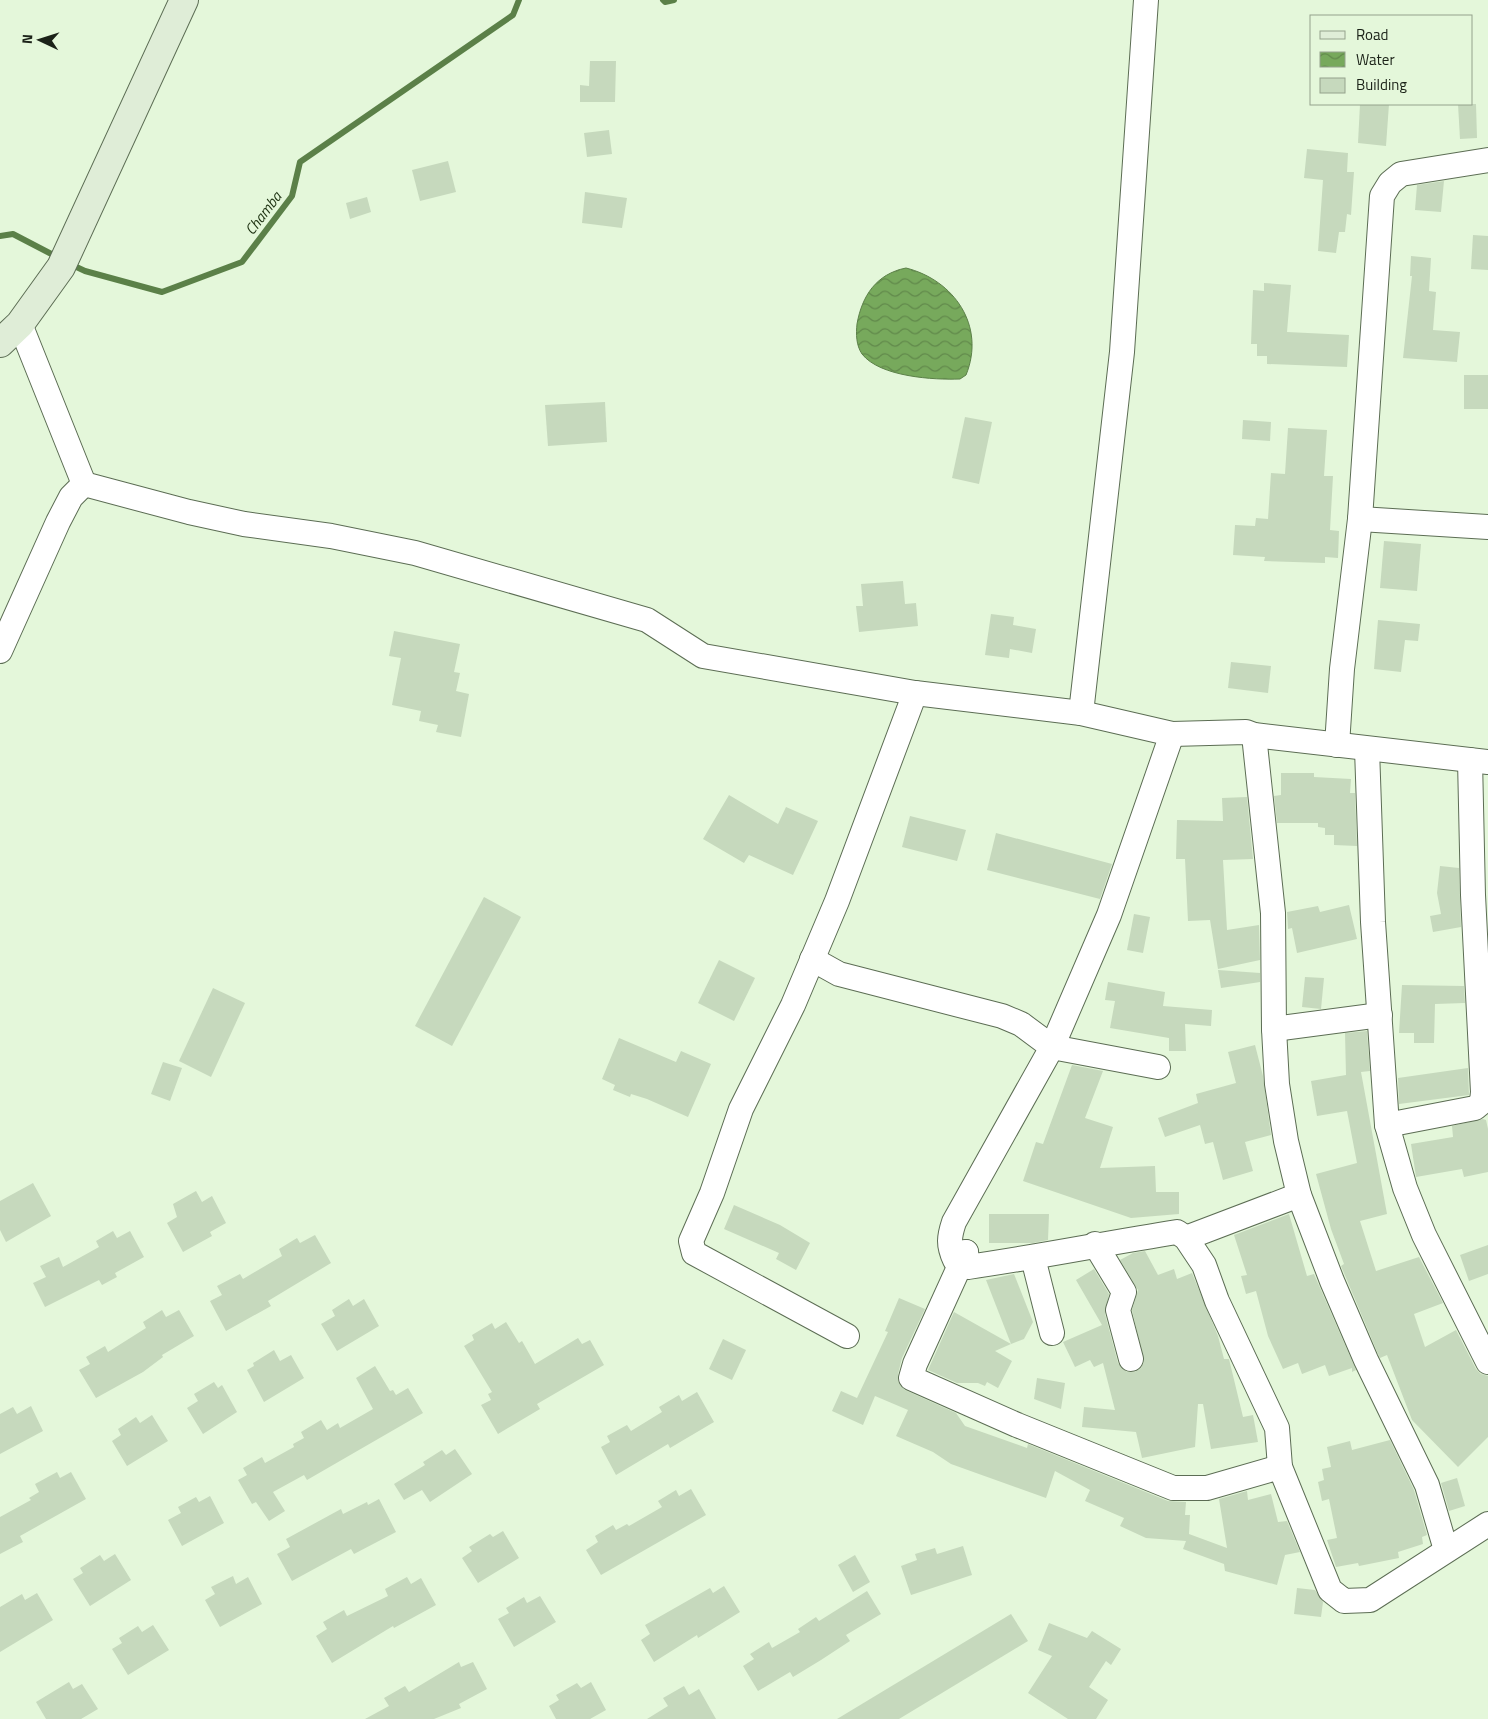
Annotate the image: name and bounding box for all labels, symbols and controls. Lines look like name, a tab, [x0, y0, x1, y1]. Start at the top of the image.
north arrow	[15, 15, 65, 65]
legend	[1310, 15, 1473, 105]
text: Road	[1356, 23, 1388, 46]
text: N	[16, 33, 37, 45]
text: Water	[1356, 48, 1395, 71]
text: Building	[1356, 73, 1407, 96]
water label: Chamba	[239, 185, 288, 240]

